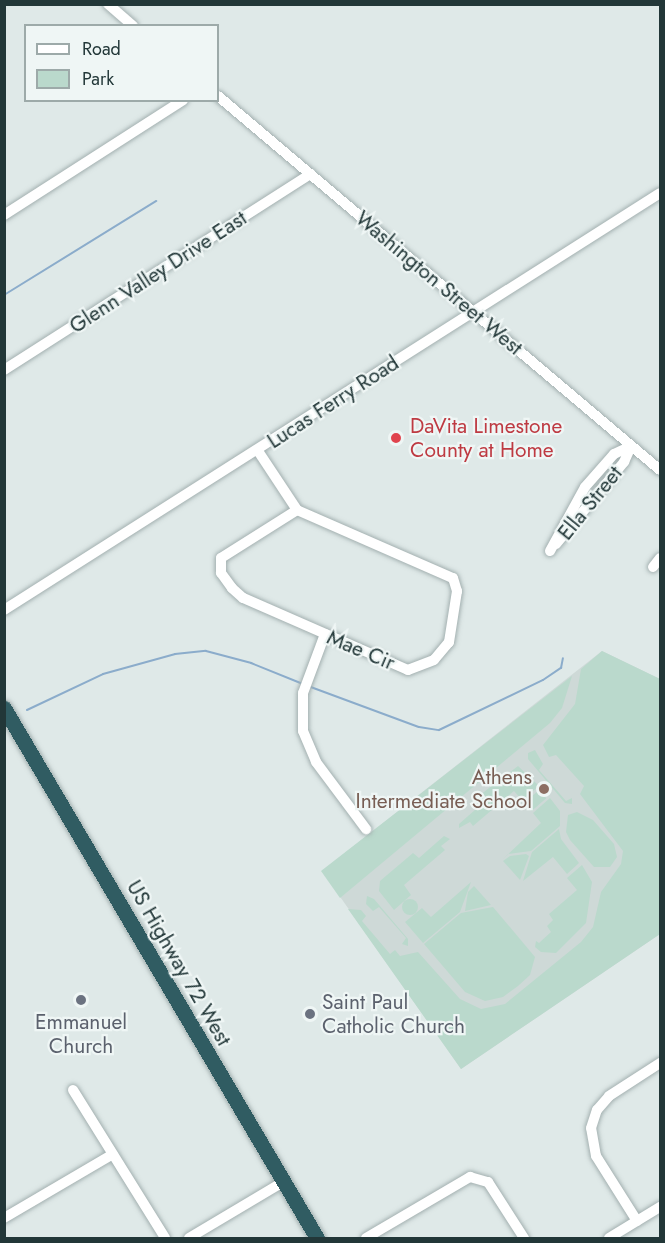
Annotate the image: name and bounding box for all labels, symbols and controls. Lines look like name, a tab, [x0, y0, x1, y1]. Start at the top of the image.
legend	[24, 24, 219, 102]
text: Road	[82, 36, 121, 62]
text: Park	[82, 66, 114, 92]
street label: Glenn Valley Drive East	[65, 205, 251, 339]
street label: Washington Street West	[350, 206, 528, 360]
street label: Lucas Ferry Road	[263, 350, 403, 454]
place label: DaVita Limestone County at Home	[410, 413, 562, 463]
marker: DaVita Limestone County at Home	[387, 429, 405, 447]
street label: Ella Street	[553, 461, 627, 545]
street label: Mae Cir	[323, 624, 399, 676]
place label: Athens Intermediate School	[356, 764, 532, 814]
marker: Athens Intermediate School	[537, 782, 551, 796]
street label: US Highway 72 West	[121, 876, 237, 1050]
place label: Saint Paul Catholic Church	[322, 989, 465, 1039]
marker: Emmanuel Church	[74, 993, 88, 1007]
marker: Saint Paul Catholic Church	[303, 1007, 317, 1021]
place label: Emmanuel Church	[35, 1009, 127, 1059]

